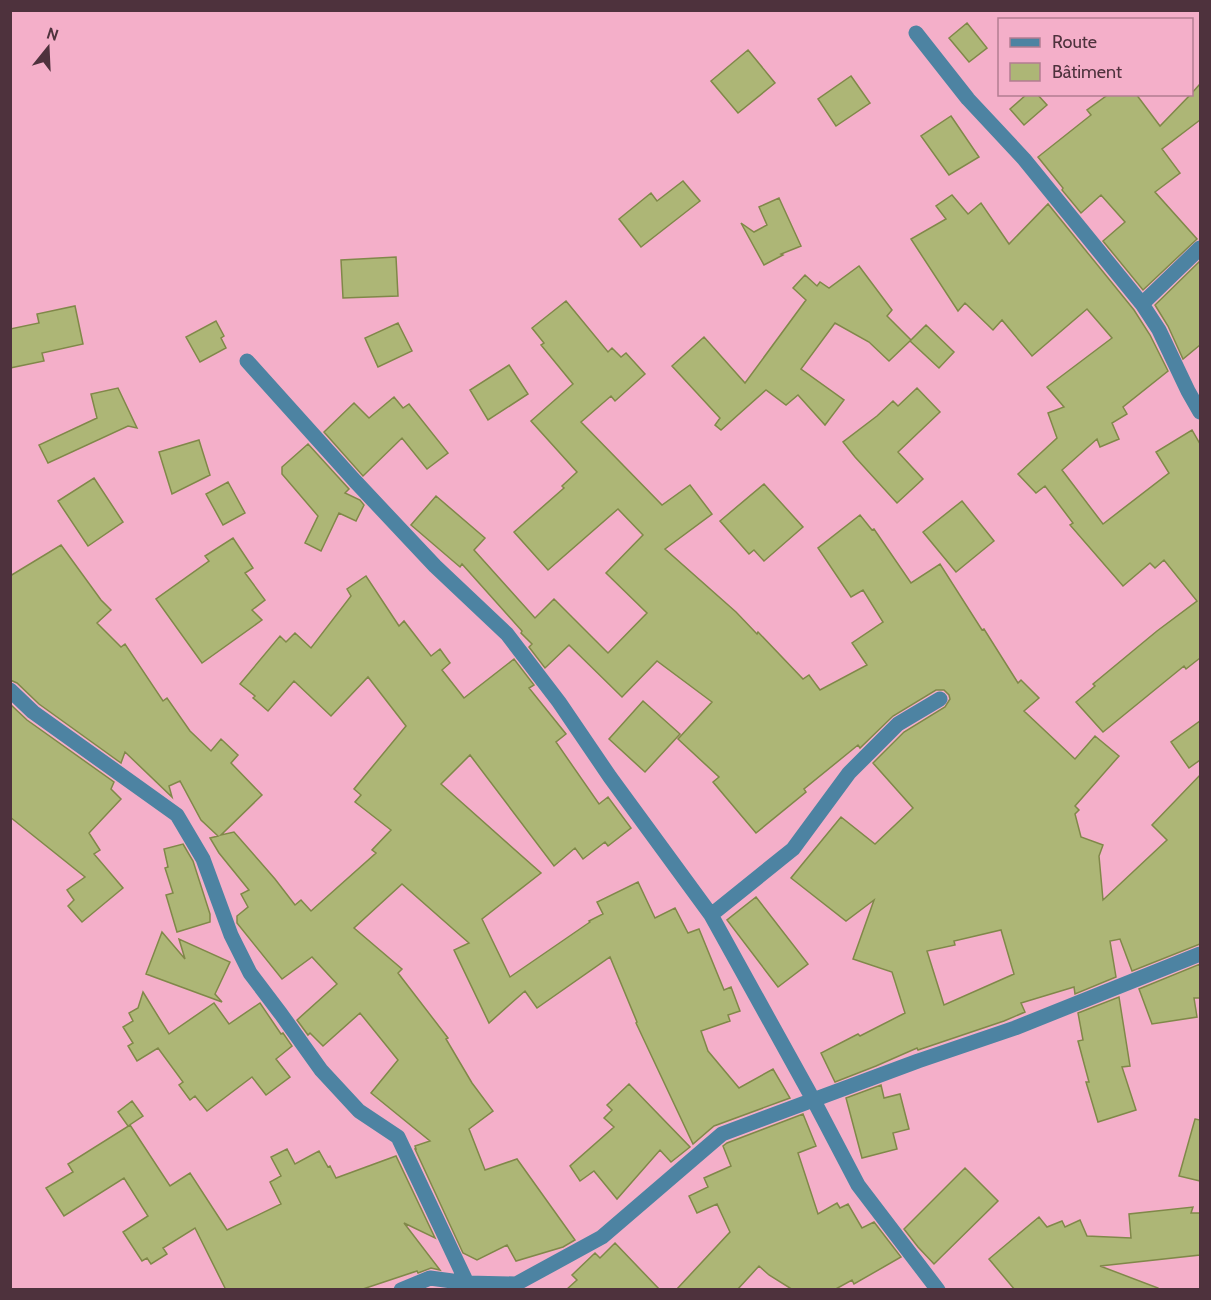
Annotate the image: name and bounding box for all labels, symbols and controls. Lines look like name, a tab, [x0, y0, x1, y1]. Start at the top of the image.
north arrow	[18, 18, 78, 78]
legend	[998, 18, 1193, 96]
text: N	[44, 23, 61, 45]
text: Route	[1052, 31, 1097, 53]
text: Bâtiment	[1052, 61, 1122, 83]

